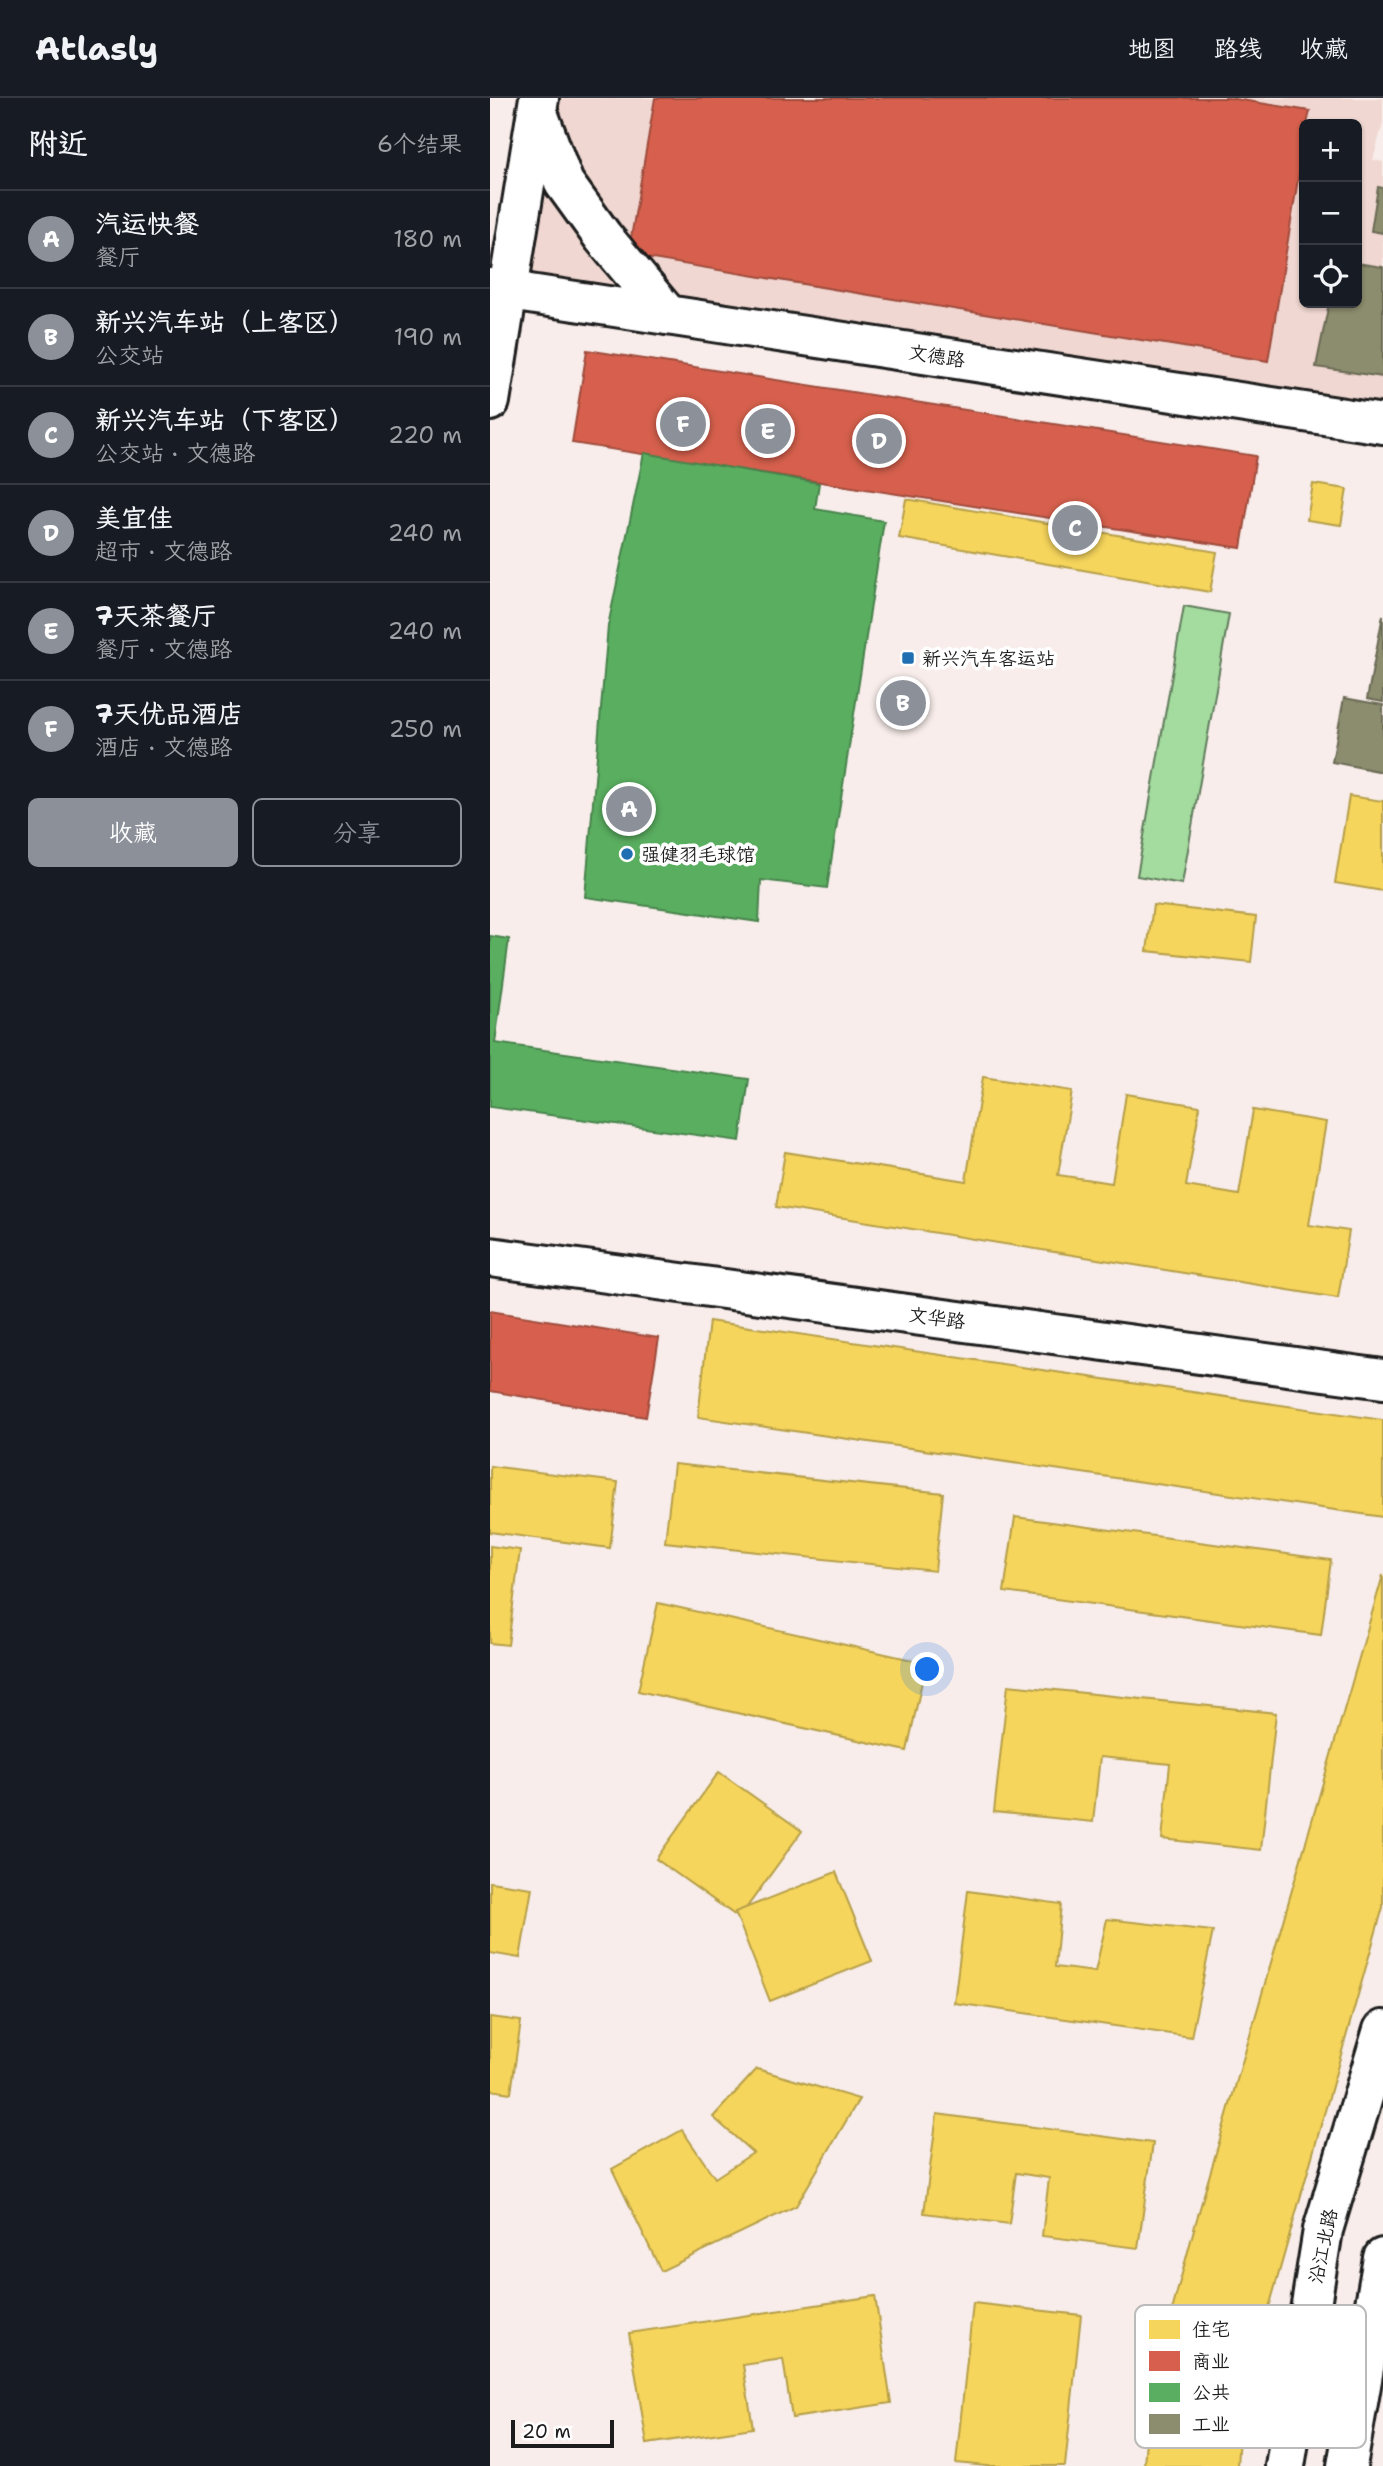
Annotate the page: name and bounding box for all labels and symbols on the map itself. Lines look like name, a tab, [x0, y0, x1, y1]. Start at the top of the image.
street label: 文德路	[907, 339, 967, 373]
pin: F	[660, 398, 706, 450]
pin: E	[745, 405, 791, 457]
pin: D	[856, 415, 902, 467]
pin: C	[1052, 502, 1098, 554]
place label: 新兴汽车客运站	[922, 646, 1055, 671]
marker: 新兴汽车客运站	[900, 650, 916, 666]
pin: B	[880, 677, 926, 729]
pin: A	[606, 783, 652, 835]
place label: 强健羽毛球馆	[641, 842, 755, 867]
marker: 强健羽毛球馆	[619, 846, 635, 862]
street label: 文华路	[907, 1302, 967, 1334]
your location	[910, 1652, 944, 1686]
street label: 沿江北路	[1303, 2206, 1343, 2286]
legend	[1135, 2305, 1366, 2448]
text: 住宅	[1192, 2317, 1230, 2342]
text: 商业	[1192, 2349, 1230, 2374]
text: 公共	[1192, 2380, 1230, 2405]
text: 工业	[1192, 2412, 1230, 2437]
scale bar	[511, 2417, 614, 2449]

